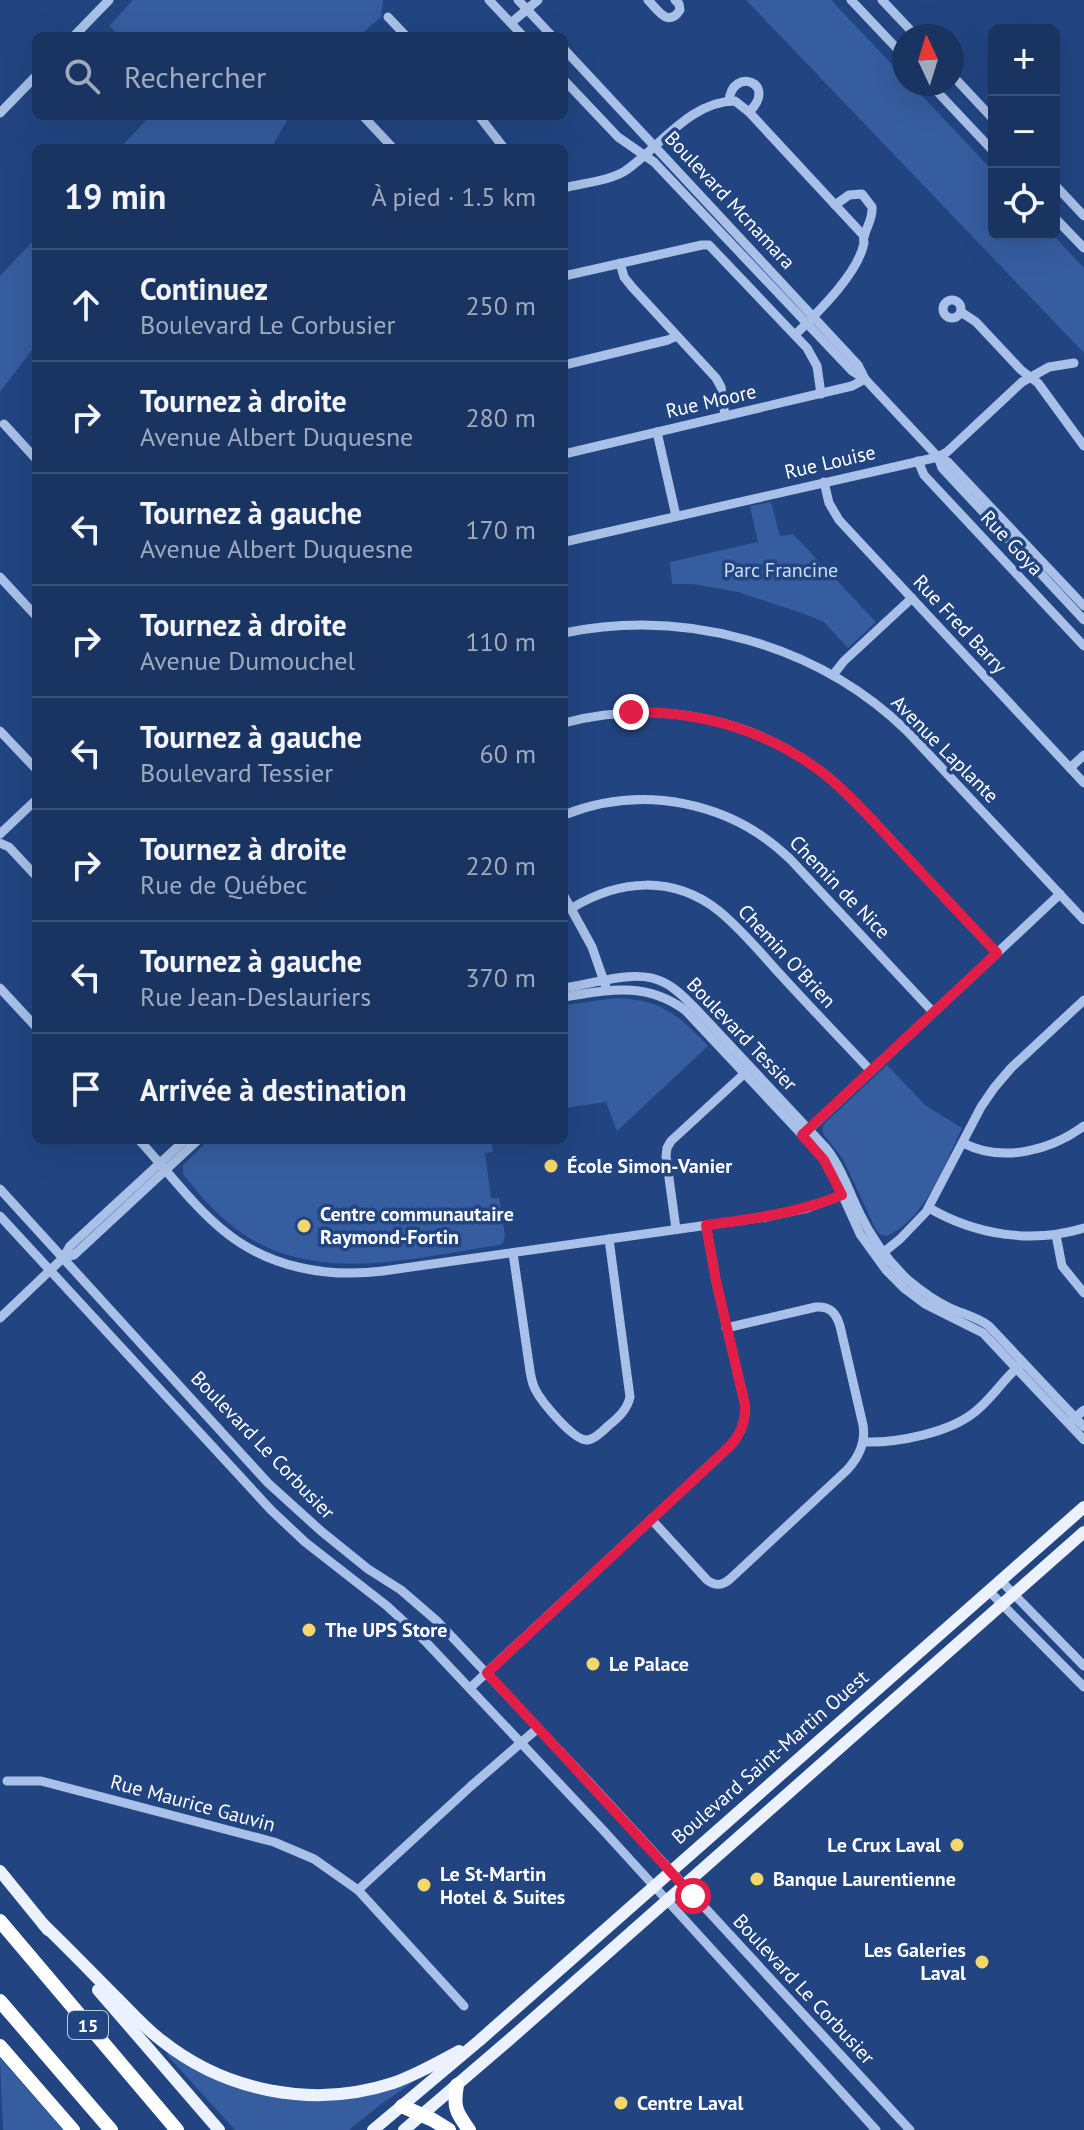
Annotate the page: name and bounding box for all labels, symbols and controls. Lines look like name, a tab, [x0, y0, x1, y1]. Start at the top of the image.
north arrow	[892, 24, 964, 96]
map controls	[988, 24, 1060, 240]
button: +	[988, 24, 1060, 96]
search box	[32, 32, 568, 120]
icon: search	[60, 54, 104, 98]
text: Rechercher	[124, 57, 266, 96]
button: −	[988, 96, 1060, 168]
street label: Boulevard Mcnamara	[659, 125, 801, 275]
button: locate	[988, 168, 1060, 240]
text: 19 min	[64, 174, 166, 218]
text: À pied · 1.5 km	[371, 180, 536, 213]
text: Continuez	[140, 269, 268, 308]
icon: ahead	[64, 283, 108, 327]
text: 250 m	[465, 289, 536, 322]
text: Boulevard Le Corbusier	[140, 308, 395, 341]
street label: Rue Moore	[663, 378, 759, 424]
text: Tournez à droite	[140, 381, 347, 420]
icon: right	[64, 395, 108, 439]
text: 280 m	[465, 401, 536, 434]
text: Avenue Albert Duquesne	[140, 420, 413, 453]
street label: Rue Louise	[782, 439, 878, 485]
text: Tournez à gauche	[140, 493, 362, 532]
street label: Rue Goya	[975, 505, 1049, 581]
icon: left	[64, 507, 108, 551]
text: 170 m	[465, 513, 536, 546]
text: Avenue Albert Duquesne	[140, 532, 413, 565]
park label: Parc Francine	[724, 557, 838, 583]
street label: Rue Fred Barry	[908, 569, 1013, 679]
text: Tournez à droite	[140, 605, 347, 644]
icon: right	[64, 619, 108, 663]
text: 110 m	[465, 625, 536, 658]
text: Avenue Dumouchel	[140, 644, 355, 677]
street label: Avenue Laplante	[886, 690, 1004, 808]
route end	[613, 694, 649, 730]
text: Tournez à gauche	[140, 717, 362, 756]
icon: left	[64, 731, 108, 775]
text: 60 m	[480, 737, 536, 770]
text: Boulevard Tessier	[140, 756, 333, 789]
text: Tournez à droite	[140, 829, 347, 868]
street label: Chemin de Nice	[784, 830, 896, 944]
icon: right	[64, 843, 108, 887]
text: 220 m	[465, 849, 536, 882]
text: Rue de Québec	[140, 868, 307, 901]
street label: Chemin O'Brien	[732, 899, 842, 1013]
text: Tournez à gauche	[140, 941, 362, 980]
icon: left	[64, 955, 108, 999]
text: 370 m	[465, 961, 536, 994]
street label: Boulevard Tessier	[681, 972, 803, 1097]
text: Rue Jean-Deslauriers	[140, 980, 371, 1013]
icon: arrive	[64, 1067, 108, 1111]
text: Arrivée à destination	[140, 1070, 407, 1109]
place label: École Simon-Vanier	[567, 1153, 732, 1179]
marker: École Simon-Vanier	[542, 1157, 560, 1175]
place label: Centre communautaire Raymond-Fortin	[320, 1201, 514, 1250]
marker: Centre communautaire Raymond-Fortin	[295, 1217, 313, 1235]
street label: Boulevard Le Corbusier	[185, 1365, 341, 1525]
place label: The UPS Store	[325, 1617, 448, 1643]
marker: The UPS Store	[300, 1621, 318, 1639]
place label: Le Palace	[609, 1651, 689, 1677]
marker: Le Palace	[584, 1655, 602, 1673]
street label: Boulevard Saint-Martin Ouest	[666, 1664, 874, 1850]
street label: Rue Maurice Gauvin	[108, 1768, 278, 1838]
place label: Le Crux Laval	[827, 1832, 941, 1858]
marker: Le Crux Laval	[948, 1836, 966, 1854]
place label: Le St-Martin Hotel & Suites	[440, 1861, 565, 1910]
place label: Banque Laurentienne	[773, 1866, 956, 1892]
marker: Banque Laurentienne	[748, 1870, 766, 1888]
marker: Le St-Martin Hotel & Suites	[415, 1876, 433, 1894]
route start	[675, 1878, 711, 1914]
street label: Boulevard Le Corbusier	[728, 1908, 881, 2070]
place label: Les Galeries Laval	[864, 1937, 966, 1986]
marker: Les Galeries Laval	[973, 1953, 991, 1971]
road number: 15	[68, 2011, 108, 2039]
place label: Centre Laval	[637, 2090, 743, 2116]
marker: Centre Laval	[612, 2094, 630, 2112]

